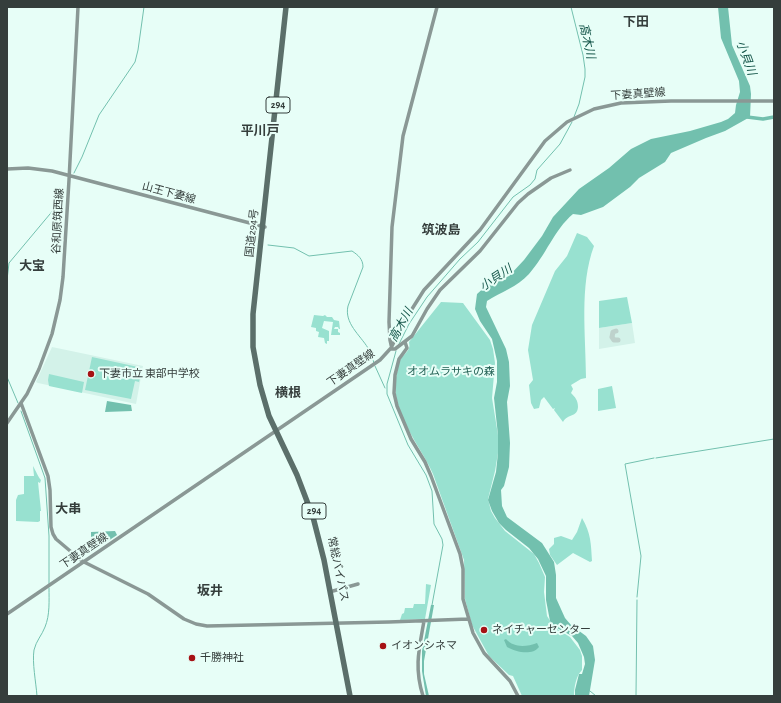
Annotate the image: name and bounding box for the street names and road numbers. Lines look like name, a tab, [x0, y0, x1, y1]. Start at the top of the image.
street label: 下妻真壁線	[610, 85, 666, 103]
road number: 294	[266, 97, 290, 113]
street label: 山王下妻線	[141, 180, 197, 206]
street label: 谷和原筑西線	[50, 188, 66, 254]
street label: 国道294号	[243, 208, 261, 258]
street label: 下妻真壁線	[325, 347, 377, 389]
road number: 294	[302, 503, 326, 519]
street label: 下妻真壁線	[58, 530, 110, 572]
street label: 常総バイパス	[325, 535, 351, 603]

